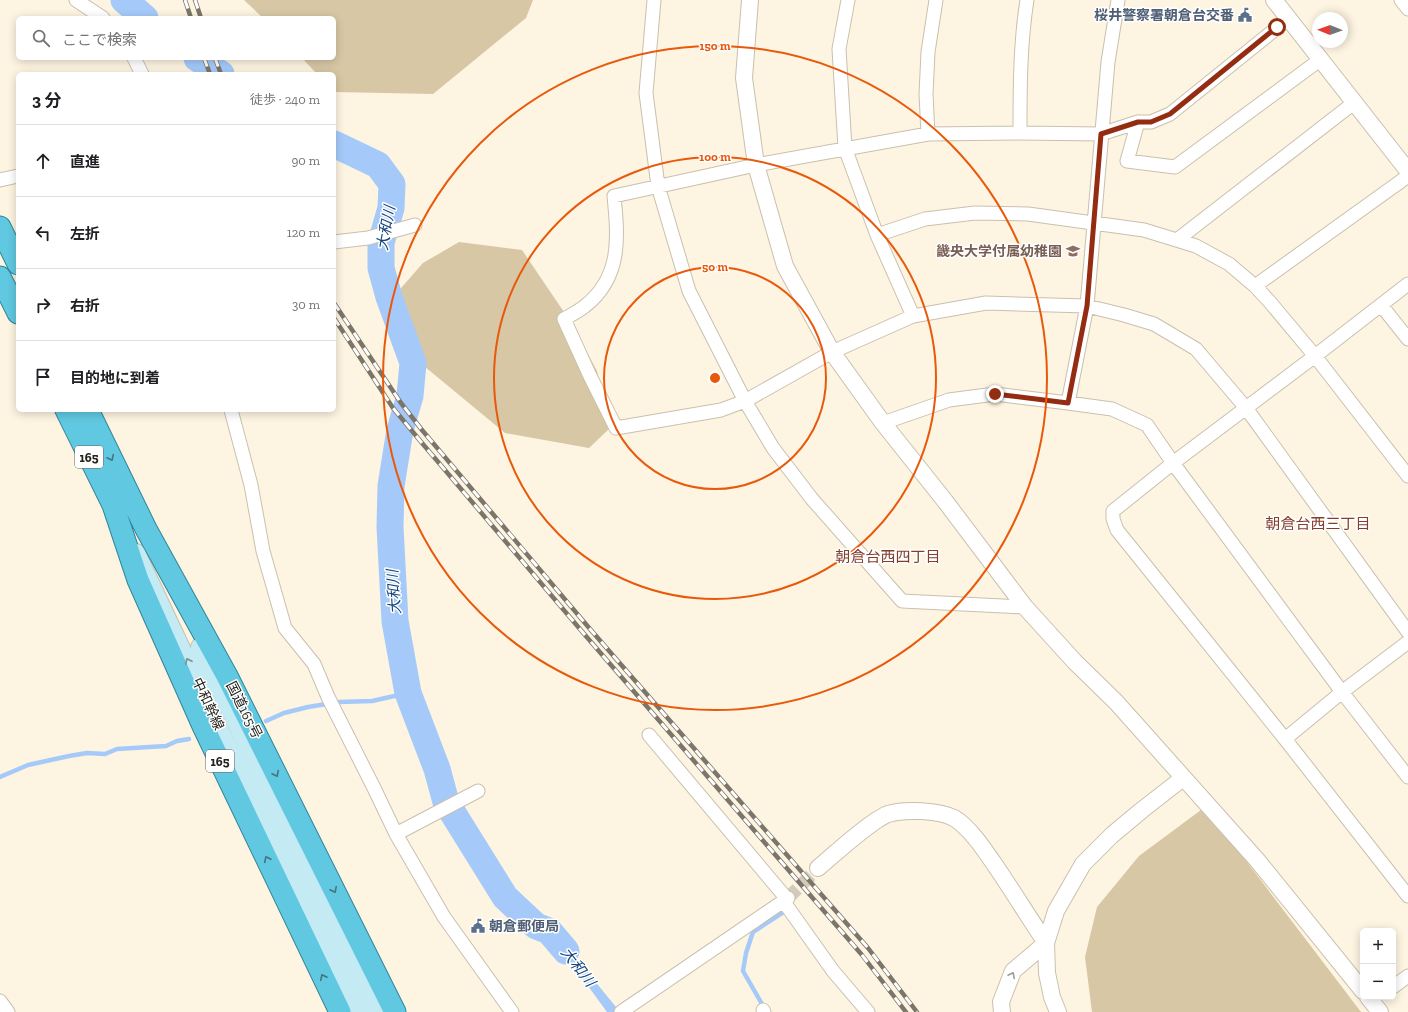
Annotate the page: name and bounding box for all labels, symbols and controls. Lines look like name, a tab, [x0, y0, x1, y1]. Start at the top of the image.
place label: 桜井警察署朝倉台交番	[1094, 7, 1234, 24]
public building icon: 桜井警察署朝倉台交番	[1237, 7, 1253, 23]
north arrow	[1312, 12, 1348, 48]
search box	[16, 16, 336, 60]
route start	[1268, 18, 1286, 36]
icon: search	[30, 27, 52, 49]
text: ここで検索	[62, 31, 137, 49]
text: 150 m	[700, 39, 731, 53]
text: 3 分	[32, 90, 61, 110]
text: 徒歩 · 240 m	[250, 92, 320, 107]
icon: ahead	[32, 150, 54, 172]
text: 100 m	[699, 150, 731, 164]
text: 直進	[70, 153, 100, 171]
text: 90 m	[291, 153, 320, 168]
water label: 大和川	[373, 202, 399, 252]
icon: left	[32, 222, 54, 244]
text: 左折	[70, 225, 100, 243]
text: 120 m	[287, 225, 320, 240]
place label: 畿央大学付属幼稚園	[936, 243, 1062, 260]
school or university icon: 畿央大学付属幼稚園	[1065, 243, 1081, 259]
text: 50 m	[702, 260, 728, 274]
icon: right	[32, 294, 54, 316]
text: 右折	[70, 297, 100, 315]
text: 30 m	[292, 297, 320, 312]
icon: arrive	[32, 366, 54, 388]
text: 目的地に到着	[70, 369, 160, 387]
centre of rings	[708, 371, 722, 385]
route end	[986, 385, 1004, 403]
road number: 165	[75, 446, 103, 468]
one-way arrow	[106, 453, 114, 461]
district label: 朝倉台西三丁目	[1265, 515, 1371, 533]
district label: 朝倉台西四丁目	[835, 548, 941, 566]
water label: 大和川	[383, 567, 405, 615]
one-way arrow	[185, 658, 193, 666]
street label: 中和幹線	[188, 675, 228, 733]
street label: 国道165号	[222, 679, 266, 741]
road number: 165	[206, 750, 234, 772]
one-way arrow	[271, 769, 279, 777]
one-way arrow	[264, 856, 272, 864]
one-way arrow	[329, 886, 337, 893]
public building icon: 朝倉郵便局	[470, 918, 486, 934]
place label: 朝倉郵便局	[489, 918, 559, 935]
map controls	[1360, 928, 1396, 1000]
button: +	[1360, 928, 1396, 964]
water label: 大和川	[557, 944, 600, 992]
button: −	[1360, 964, 1396, 1000]
one-way arrow	[1008, 972, 1015, 980]
one-way arrow	[320, 974, 328, 981]

